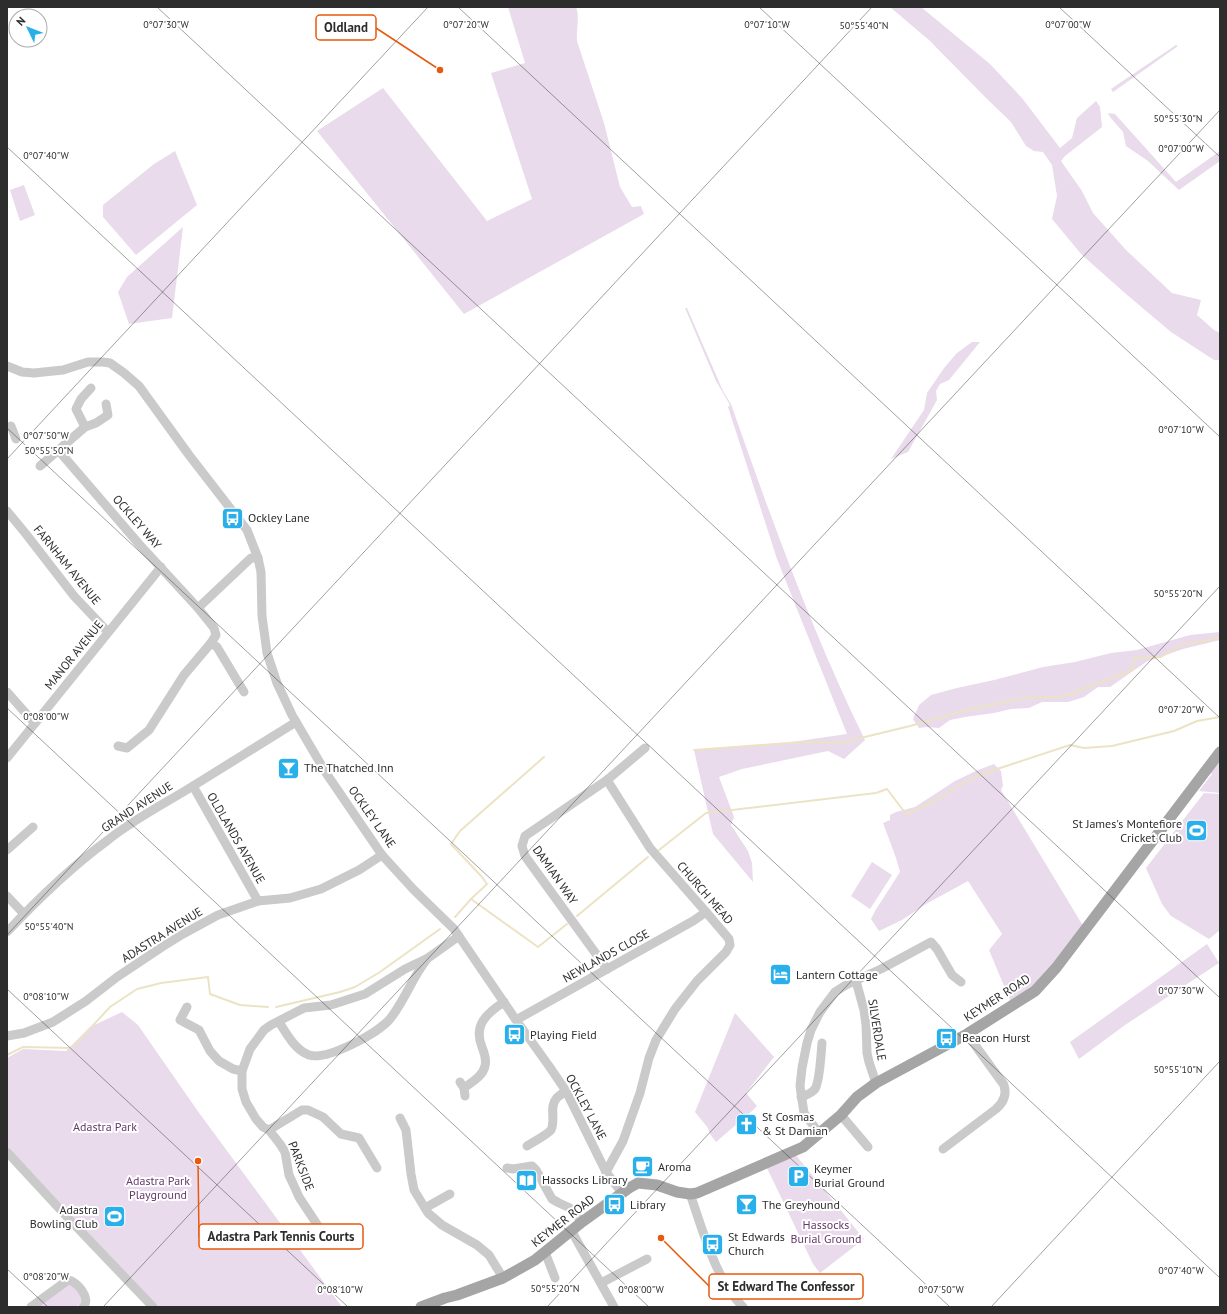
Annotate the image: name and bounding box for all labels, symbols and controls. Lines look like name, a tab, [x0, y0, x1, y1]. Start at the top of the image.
north arrow	[8, 8, 48, 48]
text: N	[13, 14, 28, 29]
callout: Oldland	[316, 15, 376, 40]
text: 0°07'30"W	[143, 18, 190, 31]
text: 0°07'20"W	[443, 18, 490, 31]
text: 0°07'10"W	[744, 18, 791, 31]
text: 0°07'00"W	[1045, 18, 1092, 31]
text: Oldland	[324, 19, 368, 36]
text: 50°55'40"N	[839, 19, 889, 32]
text: 50°55'30"N	[1153, 112, 1203, 125]
text: 0°07'00"W	[1158, 142, 1205, 155]
text: 0°07'40"W	[23, 149, 70, 162]
text: 0°07'10"W	[1158, 423, 1205, 436]
text: 0°07'50"W	[23, 429, 70, 442]
text: 50°55'50"N	[24, 444, 74, 457]
street label: OCKLEY WAY	[110, 492, 165, 552]
bus stop icon: Ockley Lane	[220, 505, 246, 531]
place label: Ockley Lane	[248, 510, 310, 525]
street label: FARNHAM AVENUE	[31, 522, 104, 607]
text: 50°55'20"N	[1153, 587, 1203, 600]
street label: MANOR AVENUE	[41, 617, 106, 692]
text: 0°07'20"W	[1158, 703, 1205, 716]
text: 0°08'00"W	[23, 710, 70, 723]
bar icon: The Thatched Inn	[275, 755, 301, 781]
place label: The Thatched Inn	[304, 760, 394, 775]
street label: GRAND AVENUE	[98, 778, 175, 835]
street label: OCKLEY LANE	[345, 783, 399, 851]
street label: OLDLANDS AVENUE	[204, 790, 269, 886]
place label: St James's Montefiore Cricket Club	[1072, 816, 1182, 845]
sports icon: St James's Montefiore Cricket Club	[1184, 818, 1210, 844]
street label: DAMIAN WAY	[530, 843, 581, 907]
street label: CHURCH MEAD	[674, 858, 737, 927]
street label: ADASTRA AVENUE	[118, 904, 205, 966]
text: 50°55'40"N	[24, 920, 74, 933]
street label: NEWLANDS CLOSE	[560, 926, 652, 986]
hotel icon: Lantern Cottage	[767, 962, 793, 988]
place label: Lantern Cottage	[796, 967, 878, 982]
street label: KEYMER ROAD	[961, 970, 1033, 1025]
text: 0°07'30"W	[1158, 984, 1205, 997]
text: 0°08'10"W	[23, 990, 70, 1003]
street label: SILVERDALE	[865, 998, 890, 1062]
bus stop icon: Playing Field	[502, 1022, 528, 1048]
bus stop icon: Beacon Hurst	[933, 1025, 959, 1051]
place label: Playing Field	[530, 1027, 597, 1042]
place label: Beacon Hurst	[962, 1030, 1030, 1045]
text: 50°55'10"N	[1153, 1063, 1203, 1076]
street label: OCKLEY LANE	[563, 1071, 610, 1142]
place label: St Cosmas & St Damian	[762, 1109, 828, 1138]
church icon: St Cosmas & St Damian	[734, 1111, 760, 1137]
park label: Adastra Park	[73, 1119, 137, 1134]
street label: PARKSIDE	[285, 1139, 318, 1193]
cafe icon: Aroma	[630, 1154, 656, 1180]
place label: Aroma	[658, 1159, 691, 1174]
place label: Keymer Burial Ground	[814, 1161, 885, 1190]
parking icon: Keymer Burial Ground	[785, 1163, 811, 1189]
library icon: Hassocks Library	[513, 1167, 539, 1193]
place label: Hassocks Library	[542, 1172, 628, 1187]
park label: Adastra Park Playground	[126, 1173, 190, 1202]
street label: KEYMER ROAD	[528, 1191, 597, 1250]
bus stop icon: Library	[602, 1192, 628, 1218]
bar icon: The Greyhound	[734, 1192, 760, 1218]
place label: Library	[630, 1197, 666, 1212]
place label: The Greyhound	[762, 1197, 840, 1212]
place label: Adastra Bowling Club	[30, 1202, 98, 1231]
sports icon: Adastra Bowling Club	[101, 1204, 127, 1230]
park label: Hassocks Burial Ground	[791, 1217, 861, 1246]
callout: Adastra Park Tennis Courts	[199, 1224, 363, 1249]
text: Adastra Park Tennis Courts	[208, 1228, 355, 1245]
place label: St Edwards Church	[728, 1229, 785, 1258]
bus stop icon: St Edwards Church	[699, 1231, 725, 1257]
text: 0°07'40"W	[1158, 1264, 1205, 1277]
text: 0°08'20"W	[23, 1270, 70, 1283]
callout: St Edward The Confessor	[709, 1274, 863, 1299]
text: St Edward The Confessor	[717, 1278, 855, 1295]
text: 50°55'20"N	[530, 1282, 580, 1295]
text: 0°08'10"W	[317, 1283, 364, 1296]
text: 0°08'00"W	[618, 1283, 665, 1296]
text: 0°07'50"W	[918, 1283, 965, 1296]

